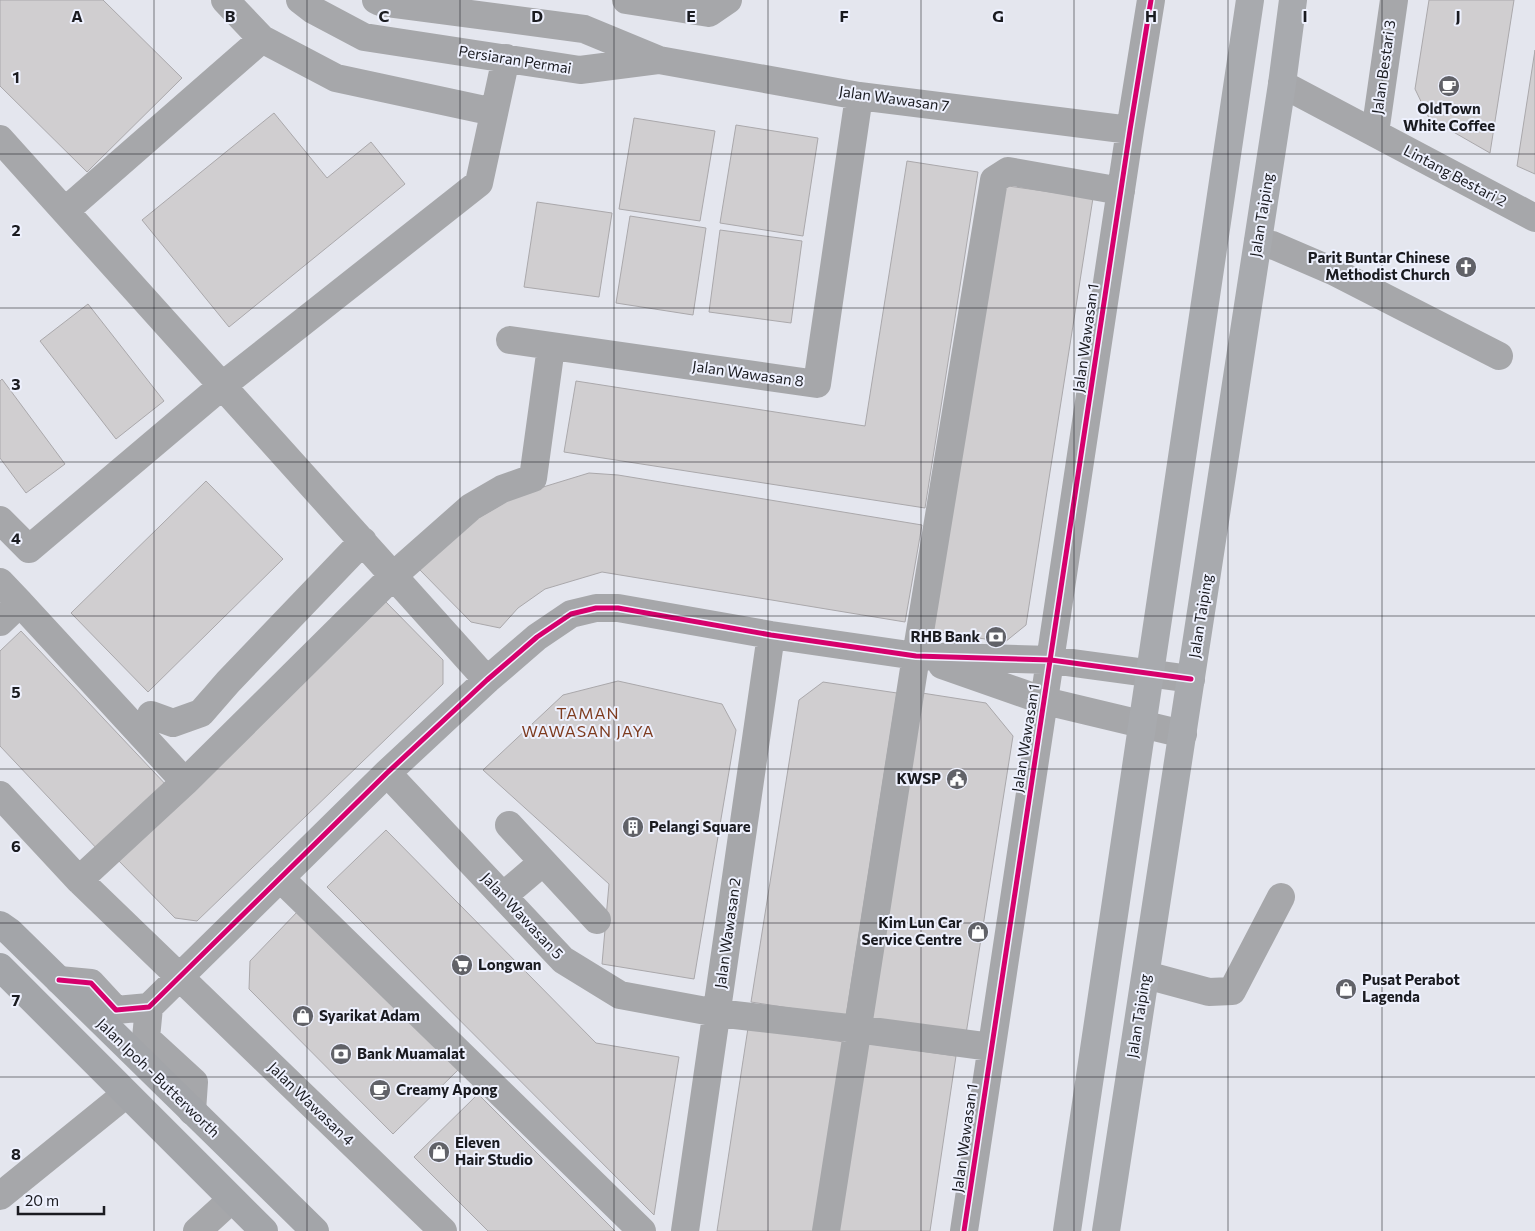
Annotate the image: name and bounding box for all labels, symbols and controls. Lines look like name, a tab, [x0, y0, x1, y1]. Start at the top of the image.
text: A	[71, 6, 83, 25]
text: B	[225, 6, 236, 25]
text: C	[379, 6, 390, 25]
text: D	[531, 6, 543, 25]
text: E	[686, 6, 696, 25]
text: F	[839, 6, 849, 25]
text: G	[992, 6, 1004, 25]
text: H	[1145, 6, 1157, 25]
text: I	[1302, 6, 1308, 25]
text: J	[1455, 6, 1461, 25]
street label: Jalan Bestari 3	[1367, 19, 1399, 115]
street label: Persiaran Permai	[457, 41, 573, 77]
text: 1	[12, 67, 20, 86]
cafe icon: OldTown White Coffee	[1437, 74, 1461, 98]
street label: Jalan Wawasan 7	[838, 81, 951, 115]
place label: OldTown White Coffee	[1403, 99, 1495, 134]
street label: Lintang Bestari 2	[1401, 140, 1510, 210]
street label: Jalan Taiping	[1245, 172, 1277, 258]
text: 2	[11, 220, 21, 239]
place label: Parit Buntar Chinese Methodist Church	[1308, 248, 1450, 283]
church icon: Parit Buntar Chinese Methodist Church	[1454, 255, 1478, 279]
street label: Jalan Wawasan 1	[1068, 282, 1102, 393]
street label: Jalan Wawasan 8	[691, 356, 805, 390]
text: 3	[11, 374, 21, 393]
text: 4	[11, 528, 21, 547]
street label: Jalan Taiping	[1184, 573, 1216, 659]
bank icon: RHB Bank	[984, 625, 1008, 649]
place label: RHB Bank	[910, 627, 980, 645]
text: 5	[11, 682, 21, 701]
street label: Jalan Wawasan 1	[1008, 682, 1042, 793]
district label: TAMAN WAWASAN JAYA	[521, 703, 655, 740]
public building icon: KWSP	[945, 767, 969, 791]
place label: KWSP	[896, 769, 941, 787]
building icon: Pelangi Square	[621, 815, 645, 839]
place label: Pelangi Square	[649, 817, 751, 835]
text: 6	[11, 836, 21, 855]
street label: Jalan Wawasan 5	[478, 868, 568, 962]
street label: Jalan Wawasan 2	[710, 876, 744, 989]
place label: Kim Lun Car Service Centre	[862, 913, 962, 948]
shop icon: Kim Lun Car Service Centre	[966, 920, 990, 944]
supermarket icon: Longwan	[450, 953, 474, 977]
place label: Longwan	[478, 955, 541, 973]
place label: Pusat Perabot Lagenda	[1362, 970, 1460, 1005]
street label: Jalan Taiping	[1122, 973, 1154, 1059]
shop icon: Pusat Perabot Lagenda	[1334, 977, 1358, 1001]
text: 7	[12, 990, 21, 1009]
shop icon: Syarikat Adam	[291, 1004, 315, 1028]
place label: Syarikat Adam	[319, 1006, 420, 1024]
street label: Jalan Ipoh - Butterworth	[94, 1014, 224, 1141]
bank icon: Bank Muamalat	[329, 1042, 353, 1066]
place label: Bank Muamalat	[357, 1044, 465, 1062]
street label: Jalan Wawasan 4	[265, 1058, 358, 1149]
cafe icon: Creamy Apong	[368, 1078, 392, 1102]
place label: Creamy Apong	[396, 1080, 498, 1098]
street label: Jalan Wawasan 1	[947, 1082, 981, 1193]
place label: Eleven Hair Studio	[455, 1133, 533, 1168]
shop icon: Eleven Hair Studio	[427, 1140, 451, 1164]
text: 8	[11, 1144, 21, 1163]
scale bar	[18, 1184, 104, 1216]
text: 20 m	[25, 1191, 59, 1209]

